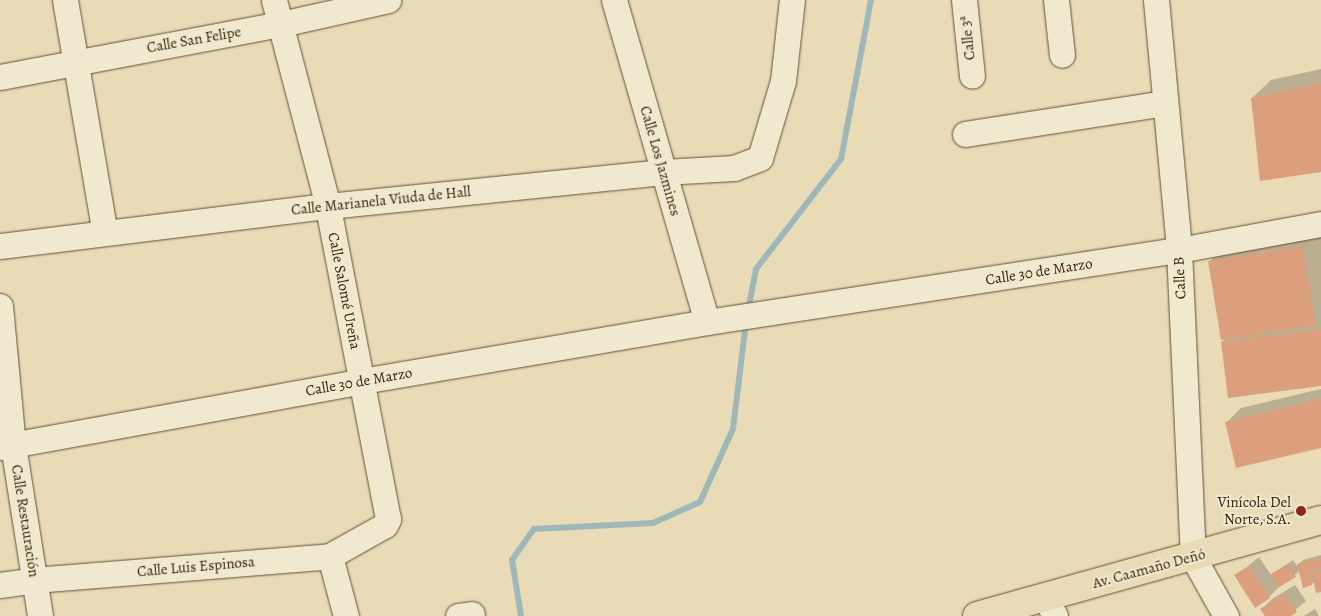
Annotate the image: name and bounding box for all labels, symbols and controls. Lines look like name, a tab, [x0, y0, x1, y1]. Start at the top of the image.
street label: Calle 3ª	[957, 15, 979, 61]
street label: Calle San Felipe	[145, 23, 243, 57]
street label: Calle Los Jazmines	[636, 104, 684, 218]
street label: Calle Marianela Viuda de Hall	[290, 183, 472, 219]
street label: Calle Salomé Ureña	[324, 231, 364, 351]
street label: Calle 30 de Marzo	[984, 255, 1094, 289]
street label: Calle B	[1170, 256, 1190, 300]
street label: Calle 30 de Marzo	[304, 364, 414, 400]
street label: Calle Restauración	[7, 463, 43, 579]
place label: Vinícola Del Norte, S.A.	[1218, 493, 1291, 528]
marker: Vinícola Del Norte, S.A.	[1295, 505, 1307, 517]
street label: Av. Caamaño Deñó	[1090, 545, 1208, 593]
street label: Calle Luis Espinosa	[136, 553, 256, 581]

